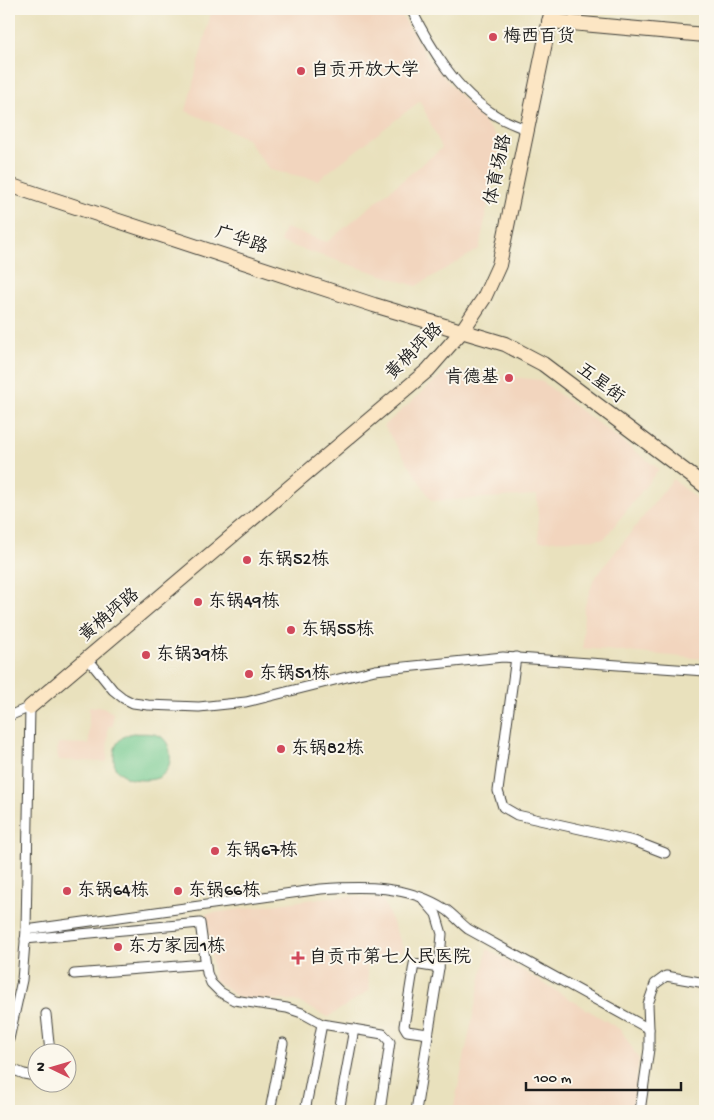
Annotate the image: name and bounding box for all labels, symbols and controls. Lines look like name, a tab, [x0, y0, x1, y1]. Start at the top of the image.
place label: 梅西百货	[503, 26, 575, 48]
marker: 梅西百货	[487, 31, 499, 43]
place label: 自贡开放大学	[311, 60, 419, 82]
marker: 自贡开放大学	[295, 65, 307, 77]
street label: 体育场路	[480, 132, 517, 207]
street label: 广华路	[212, 222, 270, 259]
street label: 黄桷坪路	[381, 318, 448, 385]
street label: 五星街	[572, 359, 628, 409]
place label: 肯德基	[445, 366, 499, 389]
marker: 肯德基	[503, 372, 515, 384]
place label: 东锅52栋	[257, 549, 329, 571]
marker: 东锅52栋	[241, 554, 253, 566]
street label: 黄桷坪路	[75, 584, 144, 647]
place label: 东锅49栋	[208, 591, 280, 613]
marker: 东锅49栋	[192, 596, 204, 608]
place label: 东锅55栋	[301, 619, 374, 641]
marker: 东锅55栋	[285, 624, 297, 636]
place label: 东锅39栋	[156, 644, 228, 666]
marker: 东锅39栋	[140, 649, 152, 661]
place label: 东锅51栋	[259, 663, 330, 685]
marker: 东锅51栋	[243, 668, 255, 680]
place label: 东锅82栋	[291, 738, 364, 760]
marker: 东锅82栋	[275, 743, 287, 755]
place label: 东锅67栋	[225, 840, 297, 862]
marker: 东锅67栋	[209, 845, 221, 857]
place label: 东锅64栋	[77, 880, 149, 902]
place label: 东锅66栋	[188, 880, 260, 902]
marker: 东锅64栋	[61, 885, 73, 897]
marker: 东锅66栋	[172, 885, 184, 897]
place label: 东方家园1栋	[128, 936, 225, 958]
marker: 东方家园1栋	[112, 941, 124, 953]
place label: 自贡市第七人民医院	[309, 947, 471, 969]
marker: 自贡市第七人民医院	[291, 951, 305, 965]
north arrow	[28, 1042, 78, 1092]
scale bar	[526, 1060, 682, 1092]
text: N	[33, 1062, 50, 1072]
text: 100 m	[533, 1070, 572, 1088]

